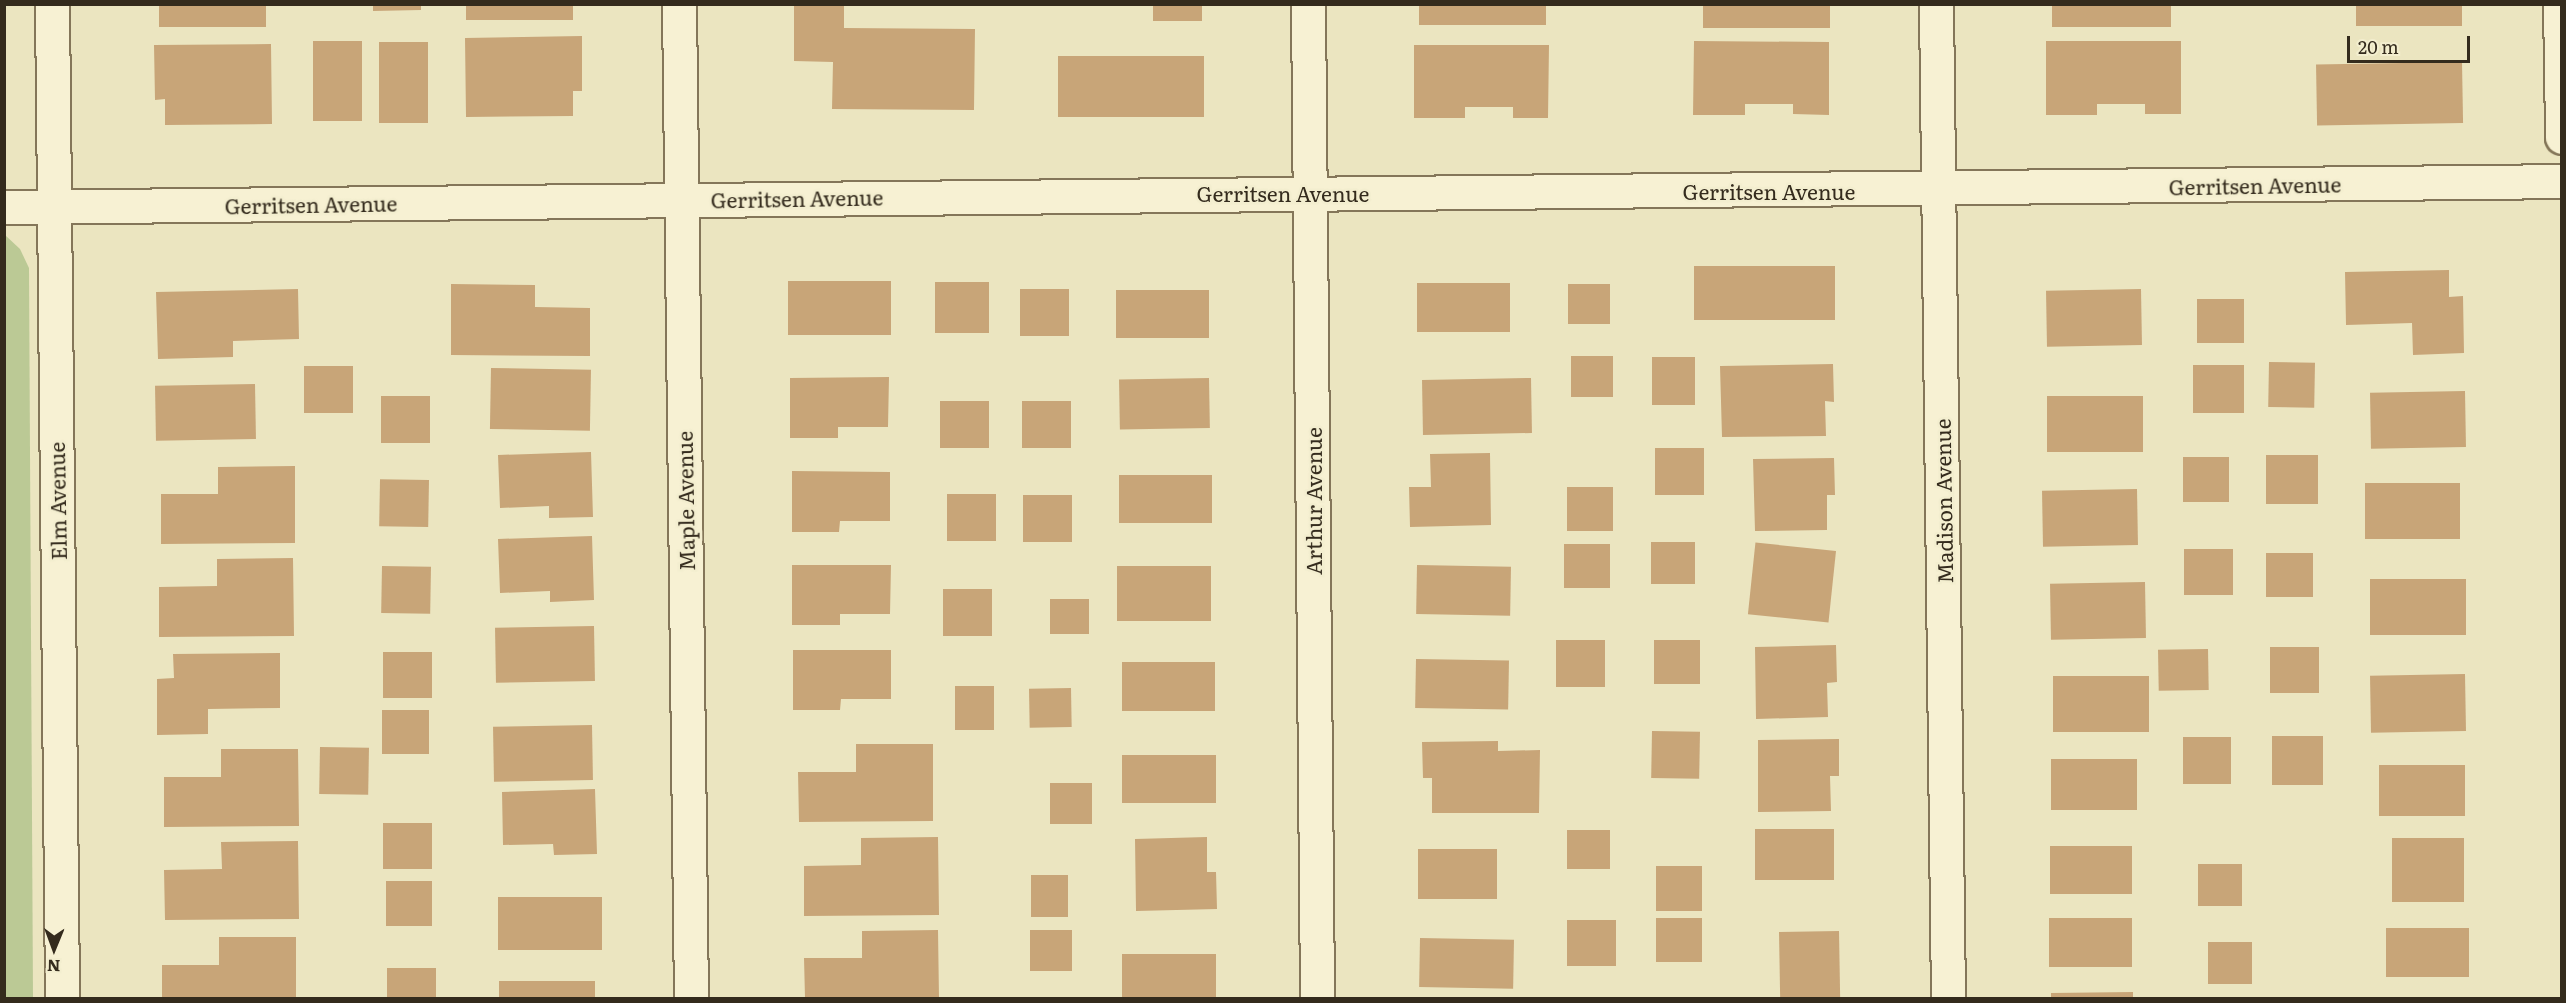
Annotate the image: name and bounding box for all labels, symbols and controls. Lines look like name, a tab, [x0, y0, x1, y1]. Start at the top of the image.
scale bar	[2350, 24, 2473, 62]
text: 20 m	[2358, 33, 2399, 60]
street label: Gerritsen Avenue	[2168, 171, 2342, 199]
street label: Gerritsen Avenue	[1683, 178, 1855, 204]
street label: Gerritsen Avenue	[1197, 180, 1369, 206]
street label: Gerritsen Avenue	[710, 184, 884, 212]
street label: Gerritsen Avenue	[224, 190, 398, 218]
street label: Madison Avenue	[1929, 418, 1957, 584]
street label: Arthur Avenue	[1300, 427, 1326, 575]
street label: Maple Avenue	[671, 431, 699, 571]
street label: Elm Avenue	[43, 442, 71, 560]
north arrow	[24, 919, 84, 979]
text: N	[47, 955, 61, 979]

